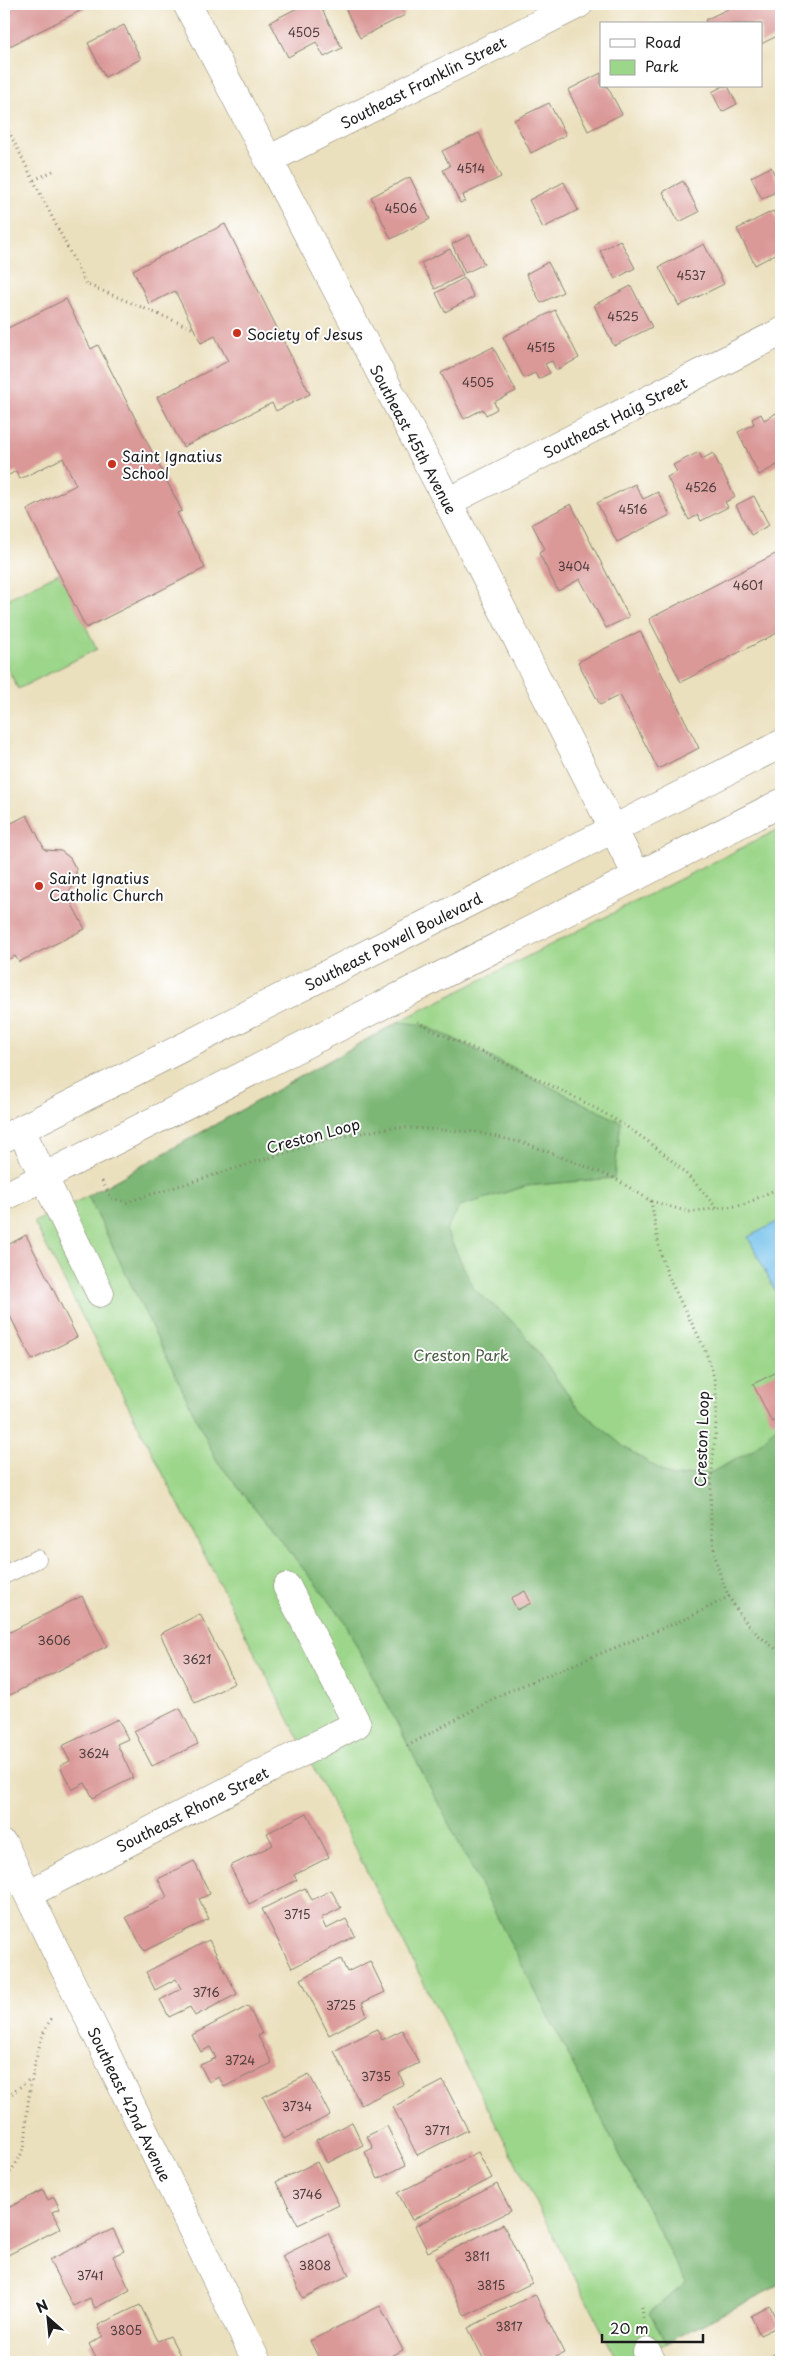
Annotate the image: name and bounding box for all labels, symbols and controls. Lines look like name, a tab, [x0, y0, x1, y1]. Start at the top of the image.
legend	[600, 22, 762, 88]
house number: 4505	[288, 23, 320, 41]
street label: Southeast Franklin Street	[336, 30, 510, 134]
text: Road	[645, 30, 681, 53]
text: Park	[645, 54, 679, 77]
house number: 4514	[457, 159, 485, 177]
house number: 4506	[385, 199, 417, 217]
house number: 4537	[676, 266, 706, 284]
house number: 4525	[607, 307, 639, 325]
place label: Society of Jesus	[247, 322, 363, 345]
marker: Society of Jesus	[231, 327, 243, 339]
house number: 4515	[527, 338, 555, 356]
street label: Southeast 45th Avenue	[365, 360, 463, 518]
street label: Southeast Haig Street	[539, 371, 691, 463]
house number: 4505	[462, 373, 494, 391]
place label: Saint Ignatius School	[122, 444, 222, 484]
marker: Saint Ignatius School	[106, 458, 118, 470]
house number: 4526	[685, 478, 717, 496]
house number: 4516	[619, 500, 647, 518]
house number: 3404	[558, 557, 590, 575]
house number: 4601	[733, 576, 763, 594]
place label: Saint Ignatius Catholic Church	[49, 866, 164, 906]
marker: Saint Ignatius Catholic Church	[33, 880, 45, 892]
street label: Southeast Powell Boulevard	[300, 886, 486, 996]
street label: Creston Loop	[264, 1111, 362, 1159]
park label: Creston Park	[413, 1343, 509, 1366]
street label: Creston Loop	[688, 1391, 714, 1487]
house number: 3606	[37, 1631, 71, 1649]
house number: 3621	[183, 1650, 211, 1668]
house number: 3624	[78, 1744, 110, 1762]
street label: Southeast Rhone Street	[112, 1761, 272, 1857]
house number: 3715	[284, 1905, 310, 1923]
house number: 3716	[192, 1983, 220, 2001]
house number: 3725	[326, 1996, 356, 2014]
street label: Southeast 42nd Avenue	[83, 2023, 177, 2185]
house number: 3724	[225, 2051, 255, 2069]
house number: 3735	[361, 2067, 391, 2085]
house number: 3734	[282, 2097, 312, 2115]
house number: 3771	[424, 2121, 450, 2139]
house number: 3746	[292, 2185, 322, 2203]
house number: 3811	[464, 2247, 490, 2265]
house number: 3808	[299, 2256, 331, 2274]
house number: 3741	[77, 2266, 103, 2284]
house number: 3815	[477, 2276, 505, 2294]
north arrow	[22, 2294, 72, 2344]
text: N	[32, 2294, 52, 2318]
scale bar	[602, 2311, 704, 2343]
text: 20 m	[610, 2316, 649, 2339]
house number: 3817	[495, 2317, 523, 2335]
house number: 3805	[110, 2321, 142, 2339]

